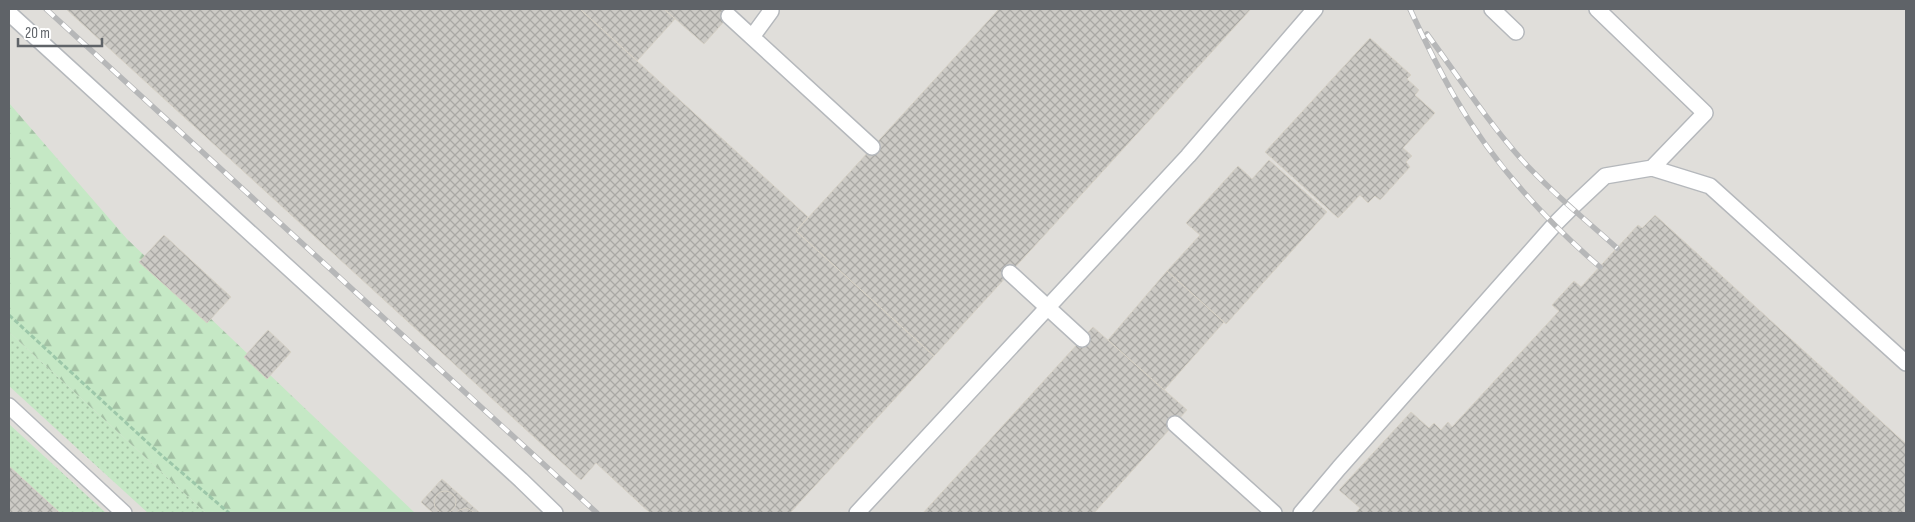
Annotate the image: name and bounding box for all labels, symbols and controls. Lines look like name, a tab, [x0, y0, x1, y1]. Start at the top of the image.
scale bar	[18, 15, 101, 47]
text: 20 m	[25, 24, 50, 43]

